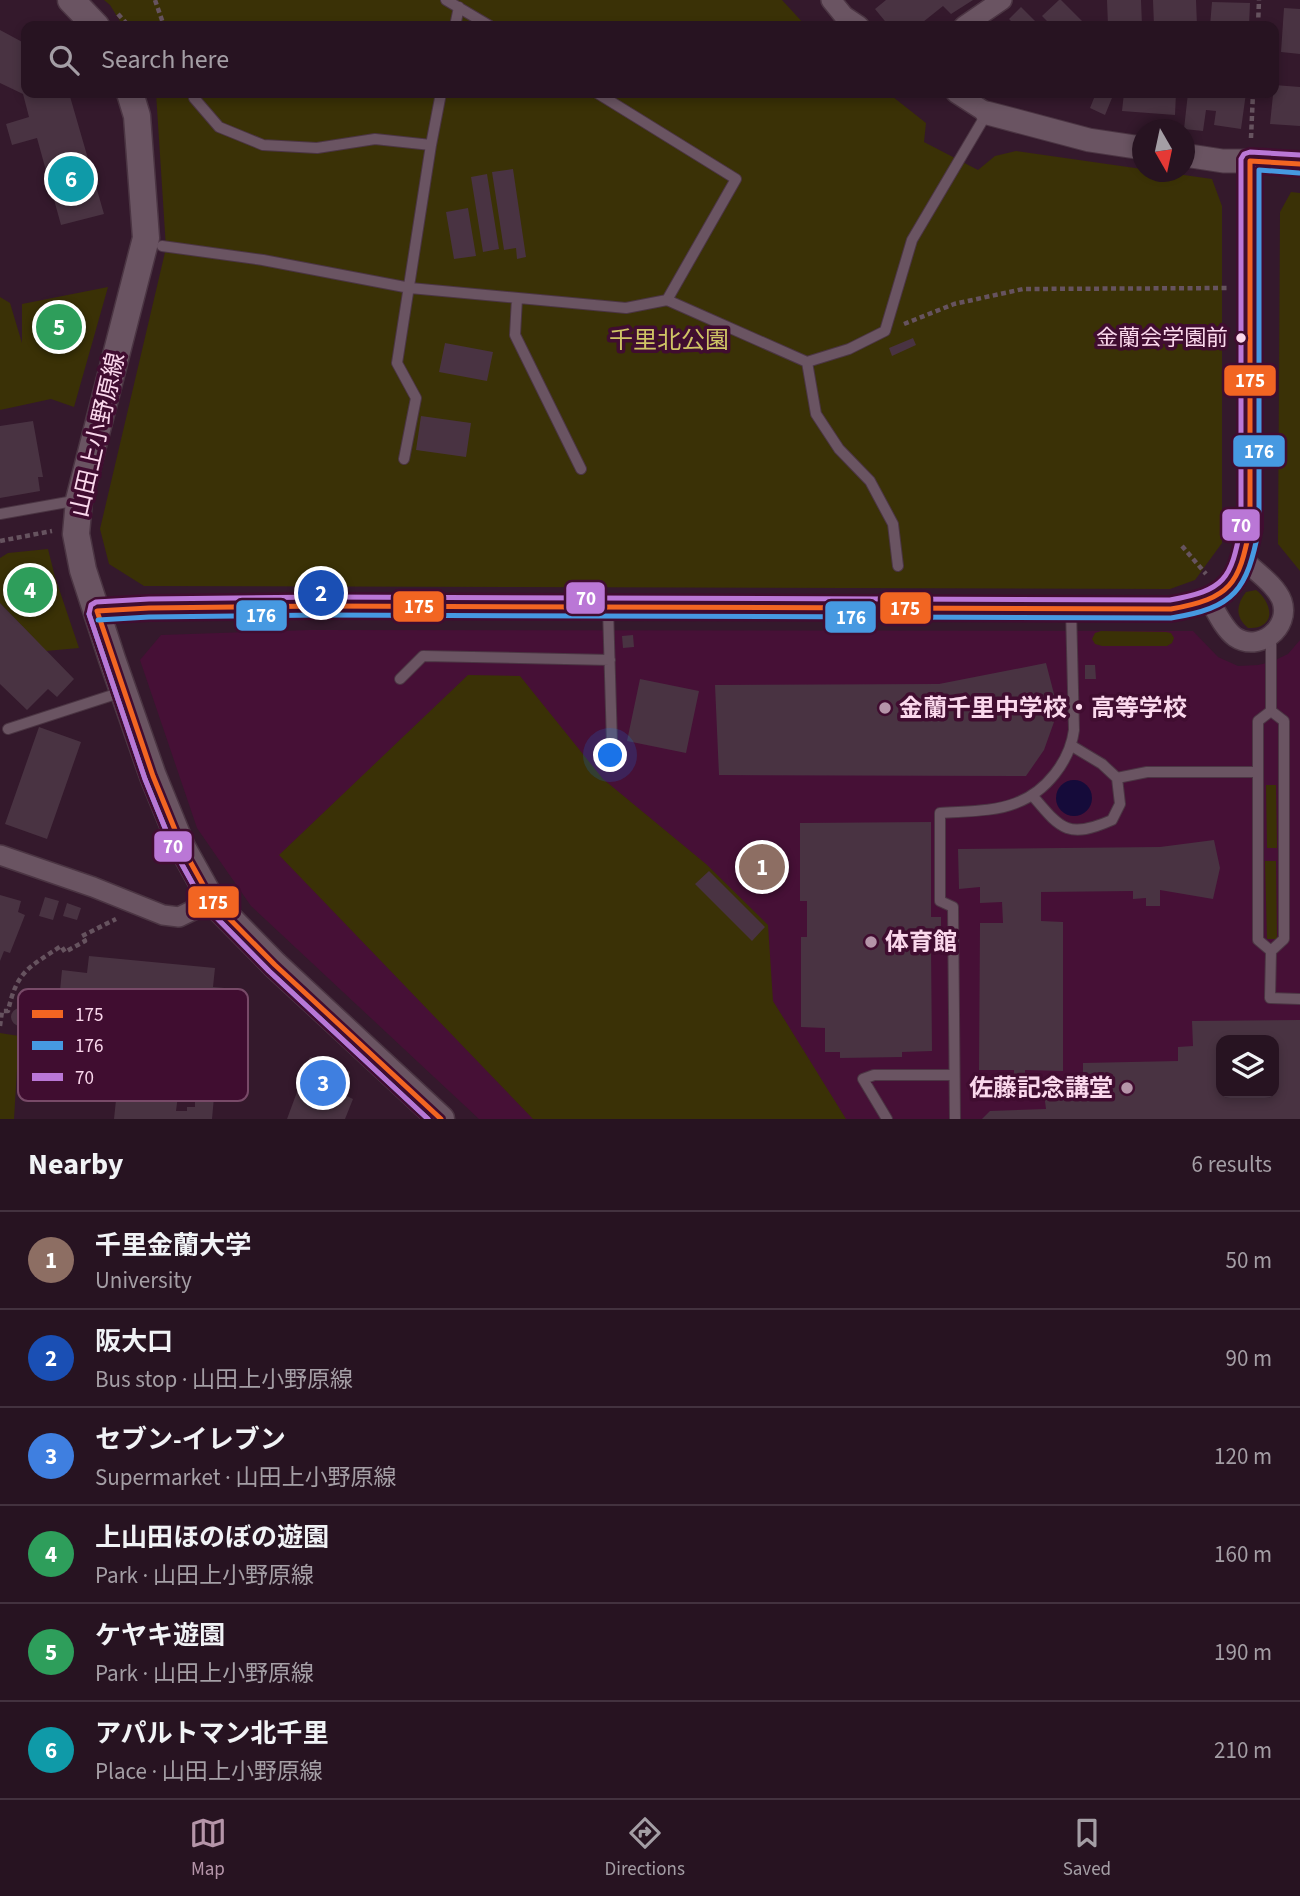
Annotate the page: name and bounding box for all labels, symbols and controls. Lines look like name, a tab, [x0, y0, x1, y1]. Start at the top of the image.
search box	[21, 21, 1279, 98]
icon: search	[45, 41, 83, 79]
text: Search here	[101, 41, 229, 78]
north arrow	[1132, 119, 1195, 182]
pin: 6	[48, 153, 94, 205]
pin: 5	[36, 301, 82, 353]
place label: 金蘭会学園前	[1096, 322, 1228, 354]
park label: 千里北公園	[609, 323, 729, 358]
marker: 金蘭会学園前	[1234, 331, 1248, 345]
street label: 山田上小野原線	[62, 349, 134, 521]
line badge: 175	[1223, 364, 1277, 397]
text: 175	[1235, 368, 1265, 395]
line badge: 176	[1232, 434, 1286, 468]
text: 176	[1244, 439, 1274, 466]
line badge: 70	[1221, 508, 1261, 542]
text: 70	[1231, 513, 1251, 540]
pin: 4	[7, 564, 53, 616]
pin: 2	[298, 567, 344, 619]
line badge: 70	[565, 581, 606, 615]
text: 70	[576, 586, 596, 613]
line badge: 175	[392, 590, 445, 623]
line badge: 175	[879, 591, 932, 625]
text: 175	[404, 594, 434, 621]
text: 175	[890, 596, 920, 623]
line badge: 176	[235, 599, 288, 632]
line badge: 176	[824, 600, 877, 634]
text: 176	[246, 603, 276, 630]
text: 176	[836, 605, 866, 632]
place label: 金蘭千里中学校・高等学校	[899, 691, 1187, 726]
marker: 金蘭千里中学校・高等学校	[877, 700, 893, 716]
your location	[593, 738, 627, 772]
line badge: 70	[153, 830, 193, 863]
text: 70	[163, 834, 183, 861]
pin: 1	[739, 841, 785, 893]
line badge: 175	[187, 885, 240, 919]
text: 175	[198, 890, 228, 917]
place label: 体育館	[885, 925, 957, 960]
marker: 体育館	[863, 934, 879, 950]
legend	[18, 989, 248, 1101]
text: 175	[75, 1002, 103, 1029]
text: 176	[75, 1033, 103, 1060]
map controls	[1216, 1035, 1279, 1098]
button: layers	[1216, 1035, 1279, 1098]
pin: 3	[300, 1057, 346, 1109]
text: 70	[75, 1065, 94, 1092]
place label: 佐藤記念講堂	[969, 1071, 1113, 1106]
marker: 佐藤記念講堂	[1119, 1080, 1135, 1096]
text: Nearby	[28, 1143, 123, 1186]
text: 6 results	[1192, 1148, 1272, 1181]
text: 千里金蘭大学	[95, 1227, 251, 1264]
text: 1	[45, 1244, 57, 1277]
text: 50 m	[1225, 1244, 1272, 1277]
text: University	[95, 1264, 192, 1297]
text: 阪大口	[95, 1323, 173, 1360]
text: 2	[45, 1342, 57, 1375]
text: 90 m	[1225, 1342, 1272, 1375]
text: Bus stop · 山田上小野原線	[95, 1363, 353, 1396]
text: セブン-イレブン	[95, 1421, 286, 1458]
text: 3	[45, 1440, 57, 1473]
text: 120 m	[1214, 1440, 1272, 1473]
text: Supermarket · 山田上小野原線	[95, 1461, 396, 1494]
text: 上山田ほのぼの遊園	[95, 1519, 329, 1556]
text: 4	[45, 1538, 57, 1571]
text: 160 m	[1214, 1538, 1272, 1571]
text: Park · 山田上小野原線	[95, 1559, 314, 1592]
text: ケヤキ遊園	[95, 1617, 225, 1654]
text: 5	[45, 1636, 57, 1669]
text: 190 m	[1214, 1636, 1272, 1669]
text: Park · 山田上小野原線	[95, 1657, 314, 1690]
text: アパルトマン北千里	[95, 1715, 328, 1752]
text: 6	[45, 1734, 57, 1767]
text: 210 m	[1214, 1734, 1272, 1767]
text: Place · 山田上小野原線	[95, 1755, 323, 1788]
tab: Map	[189, 1814, 227, 1883]
tab: Directions	[605, 1814, 685, 1883]
tab: Saved	[1063, 1814, 1111, 1883]

